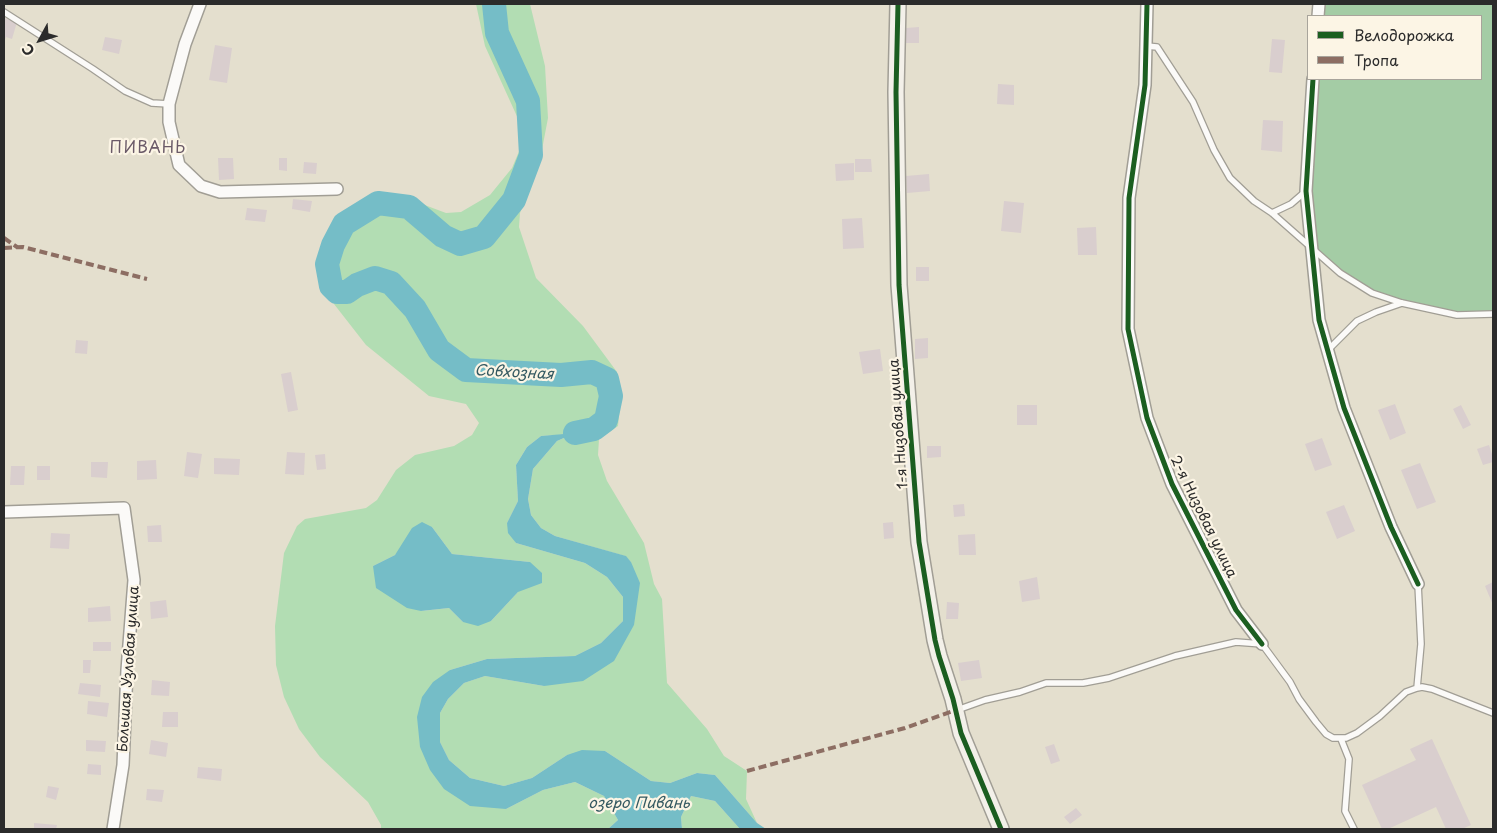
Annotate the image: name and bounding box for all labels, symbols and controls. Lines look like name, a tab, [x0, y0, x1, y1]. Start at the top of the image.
north arrow	[15, 15, 65, 65]
legend	[1307, 15, 1482, 80]
text: Велодорожка	[1354, 23, 1454, 46]
text: С	[16, 39, 39, 60]
text: Тропа	[1354, 48, 1399, 71]
district label: ПИВАНЬ	[108, 139, 188, 159]
street label: 1-я Низовая улица	[886, 358, 912, 490]
water label: Совхозная	[474, 362, 554, 384]
street label: 2-я Низовая улица	[1166, 453, 1240, 581]
street label: Большая Узловая улица	[115, 585, 143, 753]
water label: озеро Пивань	[588, 795, 690, 813]

